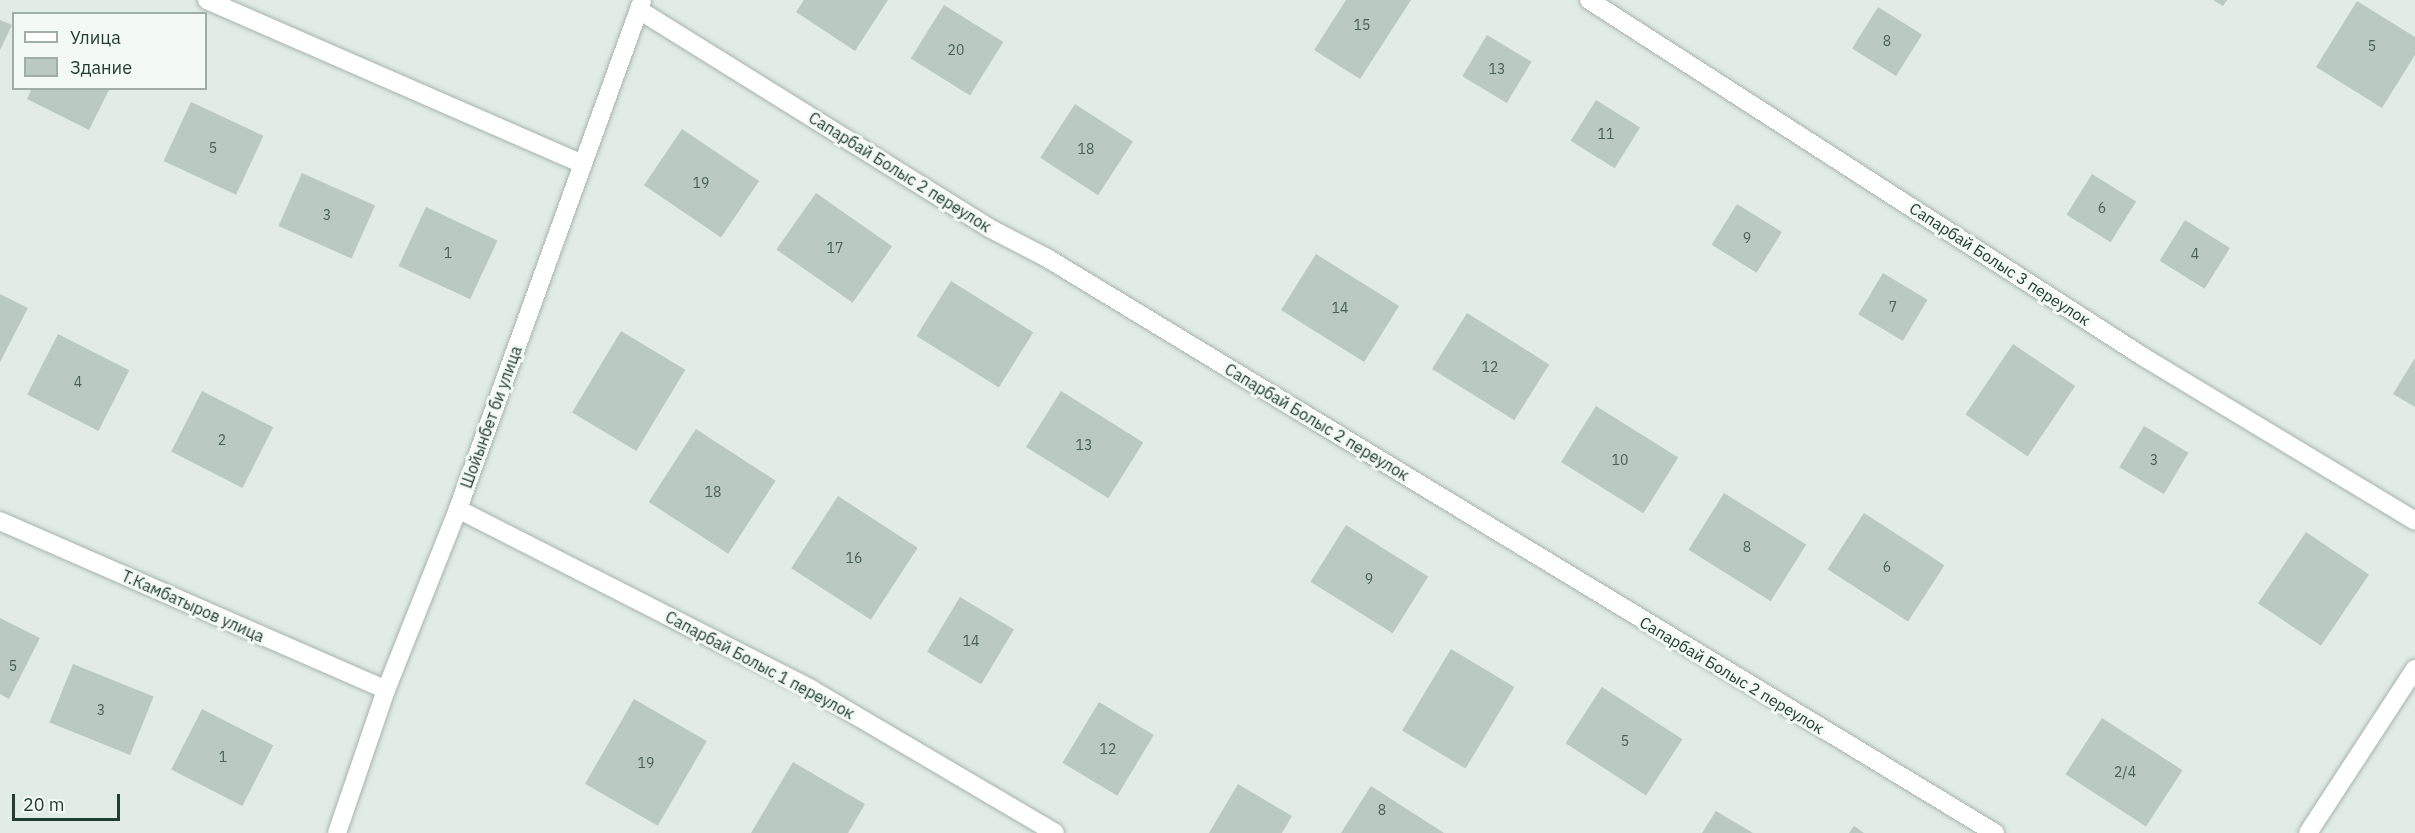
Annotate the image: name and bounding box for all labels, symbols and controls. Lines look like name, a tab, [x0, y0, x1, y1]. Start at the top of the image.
legend	[12, 12, 207, 90]
house number: 15	[1354, 17, 1370, 33]
text: Улица	[70, 26, 121, 49]
house number: 8	[1883, 33, 1891, 49]
house number: 5	[2368, 38, 2376, 54]
house number: 20	[948, 42, 964, 58]
text: Здание	[70, 56, 132, 79]
house number: 13	[1489, 61, 1505, 77]
street label: Сапарбай Болыс 2 переулок	[805, 108, 995, 236]
house number: 11	[1598, 126, 1614, 142]
house number: 5	[209, 140, 217, 156]
house number: 18	[1078, 141, 1094, 157]
house number: 19	[693, 175, 709, 191]
street label: Сапарбай Болыс 3 переулок	[1906, 198, 2094, 330]
house number: 6	[2098, 200, 2106, 216]
house number: 3	[323, 207, 331, 223]
house number: 9	[1743, 230, 1751, 246]
house number: 17	[827, 240, 843, 256]
house number: 1	[444, 245, 452, 261]
house number: 4	[2191, 246, 2199, 262]
house number: 7	[1889, 299, 1897, 315]
house number: 14	[1332, 300, 1348, 316]
street label: Шойынбет би улица	[456, 343, 526, 491]
street label: Сапарбай Болыс 2 переулок	[1221, 359, 1413, 485]
house number: 12	[1482, 359, 1498, 375]
house number: 4	[74, 374, 82, 390]
house number: 2	[218, 432, 226, 448]
house number: 13	[1076, 437, 1092, 453]
house number: 10	[1612, 452, 1628, 468]
house number: 3	[2150, 452, 2158, 468]
house number: 18	[705, 484, 721, 500]
house number: 8	[1743, 539, 1751, 555]
house number: 16	[846, 550, 862, 566]
house number: 6	[1883, 559, 1891, 575]
street label: Т.Камбатыров улица	[119, 566, 267, 646]
house number: 9	[1365, 571, 1373, 587]
street label: Сапарбай Болыс 1 переулок	[662, 607, 858, 723]
street label: Сапарбай Болыс 2 переулок	[1636, 612, 1828, 738]
house number: 14	[963, 633, 979, 649]
house number: 5	[9, 658, 17, 674]
house number: 3	[97, 702, 105, 718]
house number: 5	[1621, 733, 1629, 749]
house number: 12	[1100, 741, 1116, 757]
house number: 1	[219, 749, 227, 765]
house number: 19	[638, 755, 654, 771]
house number: 2/4	[2114, 764, 2136, 780]
scale bar	[15, 782, 123, 820]
text: 20 m	[23, 793, 65, 816]
house number: 8	[1378, 802, 1386, 818]

